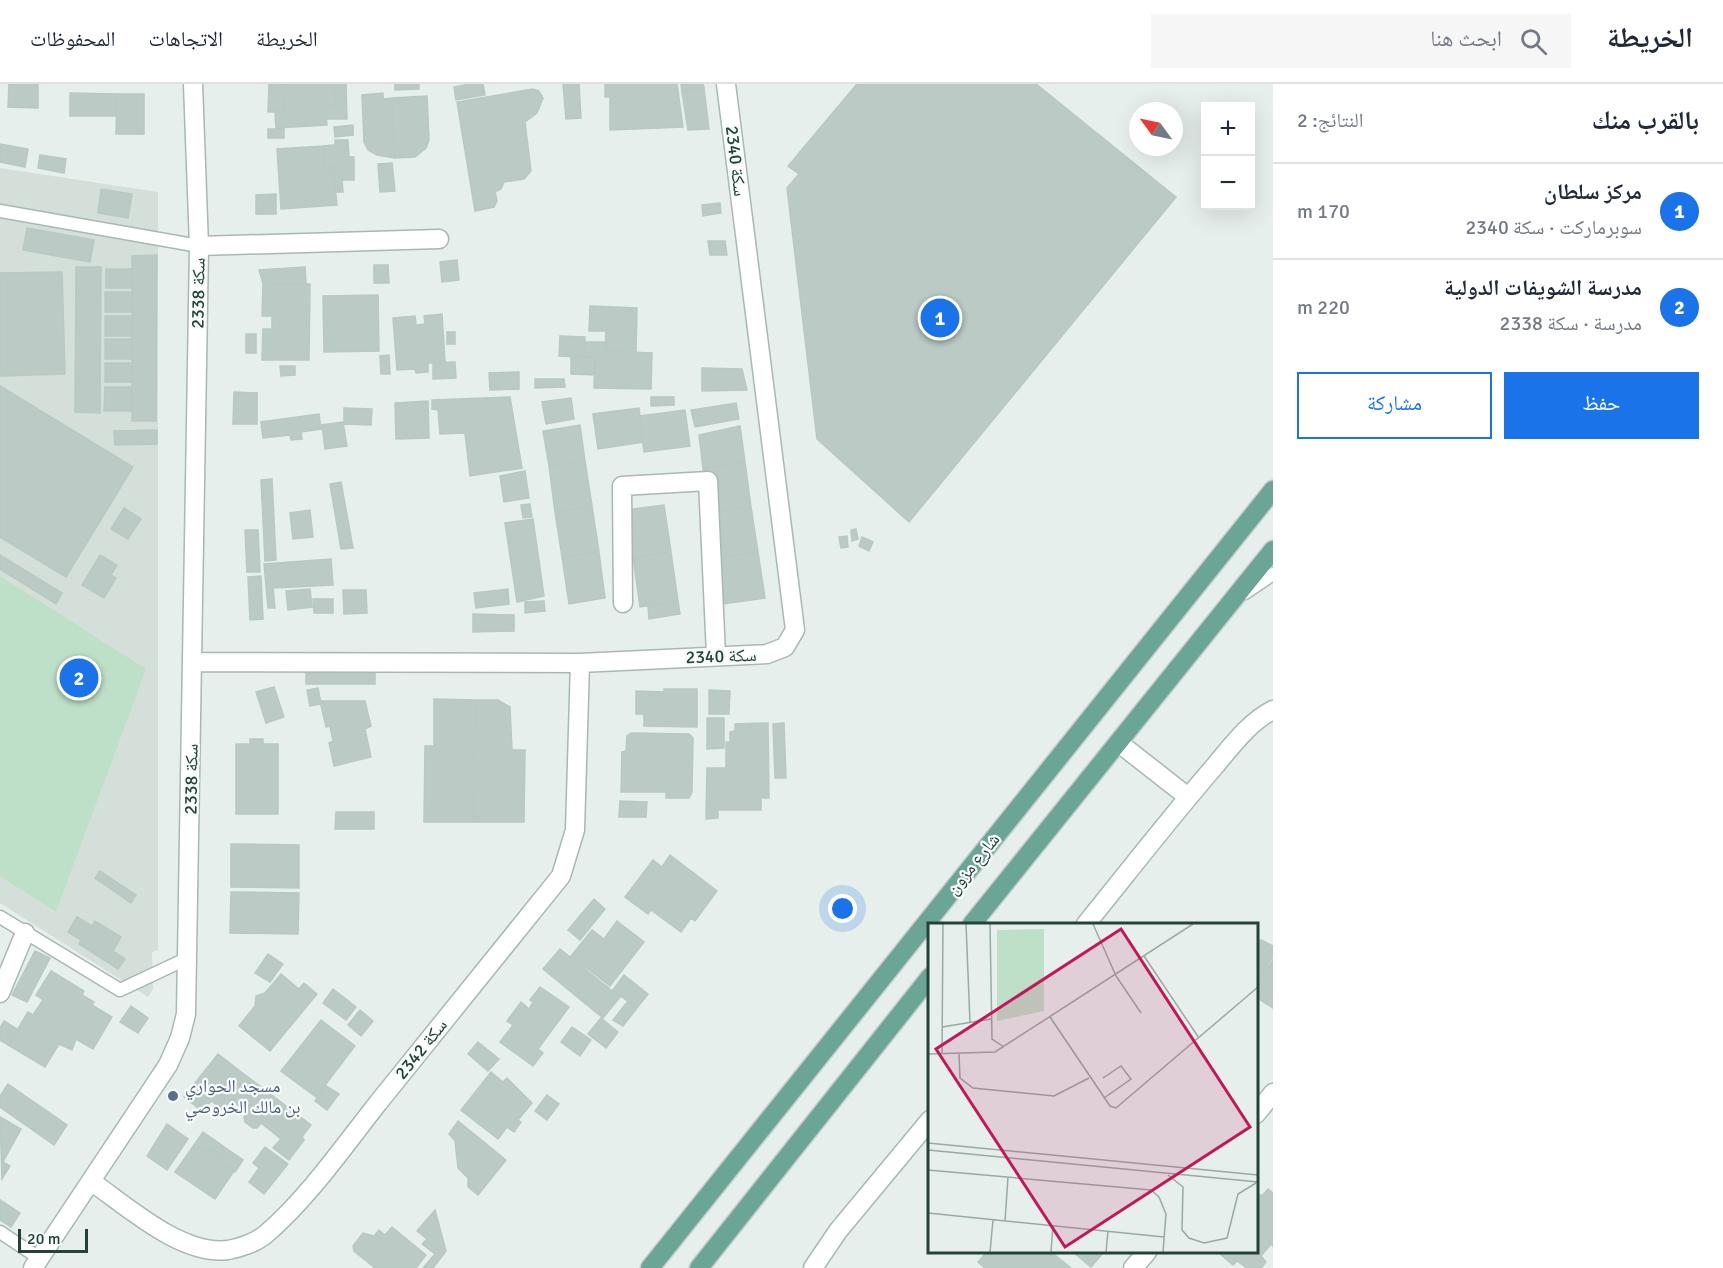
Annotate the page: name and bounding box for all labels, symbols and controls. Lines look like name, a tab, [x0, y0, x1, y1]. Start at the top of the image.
search box	[1151, 14, 1571, 68]
text: الخريطة	[1607, 21, 1693, 55]
text: ابحث هنا	[1430, 25, 1502, 52]
icon: search	[1517, 25, 1550, 58]
text: المحفوظات	[30, 26, 115, 52]
text: الاتجاهات	[148, 26, 223, 52]
text: الخريطة	[256, 26, 318, 52]
north arrow	[1129, 102, 1183, 156]
map controls	[1201, 102, 1255, 210]
button: +	[1201, 102, 1255, 156]
text: بالقرب منك	[1592, 105, 1699, 137]
text: النتائج: 2	[1297, 108, 1364, 133]
street label: سكة 2340	[721, 124, 751, 198]
button: −	[1201, 156, 1255, 210]
text: مركز سلطان	[1544, 178, 1642, 205]
text: 170 m	[1297, 199, 1350, 224]
text: 1	[1674, 199, 1685, 224]
text: سوبرماركت · سكة 2340	[1465, 215, 1642, 240]
street label: سكة 2338	[186, 257, 210, 329]
text: مدرسة الشويفات الدولية	[1444, 274, 1642, 301]
text: 220 m	[1297, 295, 1350, 320]
text: 2	[1674, 295, 1685, 320]
pin: 1	[920, 296, 960, 340]
text: مدرسة · سكة 2338	[1500, 311, 1642, 336]
button: مشاركة	[1297, 372, 1492, 439]
button: حفظ	[1504, 372, 1699, 439]
street label: سكة 2340	[685, 644, 757, 668]
pin: 2	[60, 656, 98, 700]
street label: سكة 2338	[179, 743, 203, 815]
street label: شارع مزون	[942, 829, 1004, 899]
your location	[828, 894, 857, 923]
inset map	[928, 923, 1258, 1253]
street label: سكة 2342	[390, 1014, 452, 1084]
place label: مسجد الحواري بن مالك الخروصي	[185, 1075, 301, 1122]
marker: مسجد الحواري بن مالك الخروصي	[166, 1089, 180, 1103]
scale bar	[18, 1226, 88, 1254]
text: 20 m	[27, 1229, 61, 1249]

